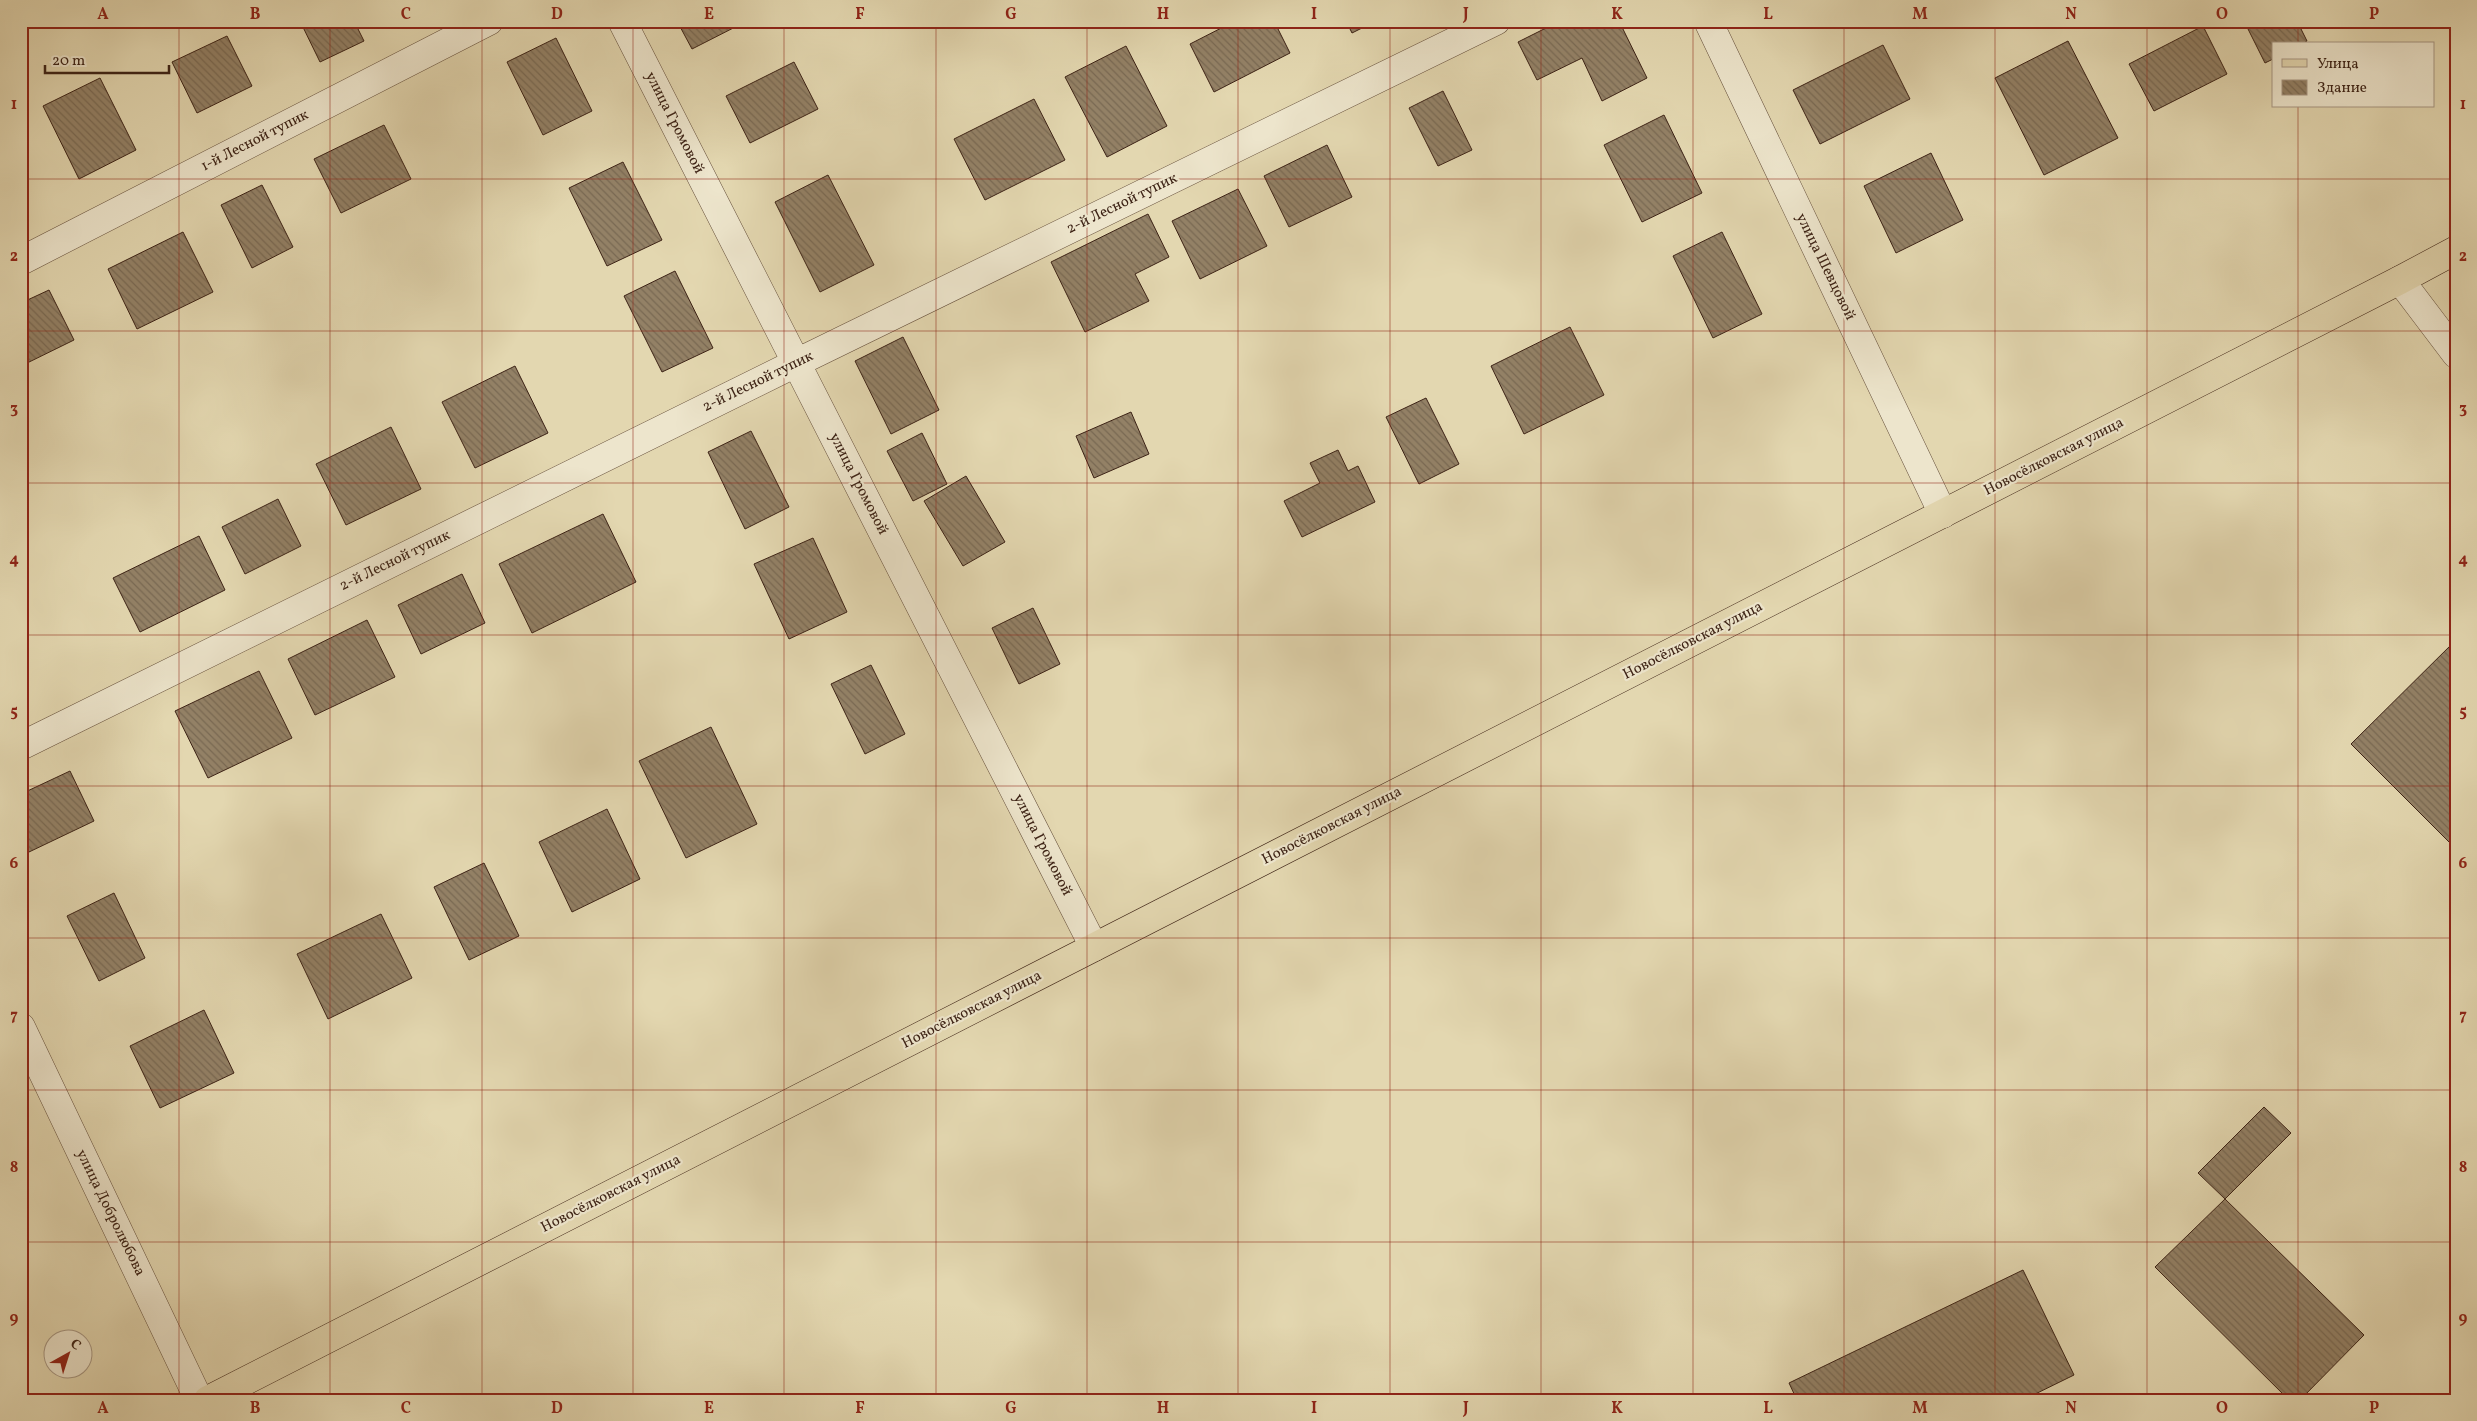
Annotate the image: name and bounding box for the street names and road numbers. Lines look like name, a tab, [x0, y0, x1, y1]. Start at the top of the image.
street label: улица Громовой	[639, 68, 709, 178]
street label: 1-й Лесной тупик	[198, 105, 312, 177]
street label: 2-й Лесной тупик	[1063, 168, 1181, 240]
street label: улица Шевцовой	[1790, 210, 1860, 324]
street label: 2-й Лесной тупик	[699, 346, 817, 418]
street label: Новосёлковская улица	[1980, 413, 2128, 501]
street label: улица Громовой	[823, 429, 893, 539]
street label: 2-й Лесной тупик	[336, 525, 454, 597]
street label: Новосёлковская улица	[1619, 597, 1767, 685]
street label: Новосёлковская улица	[1258, 782, 1406, 870]
street label: улица Громовой	[1007, 790, 1077, 900]
street label: Новосёлковская улица	[898, 966, 1046, 1054]
street label: улица Добролюбова	[70, 1146, 150, 1280]
street label: Новосёлковская улица	[537, 1150, 685, 1238]

